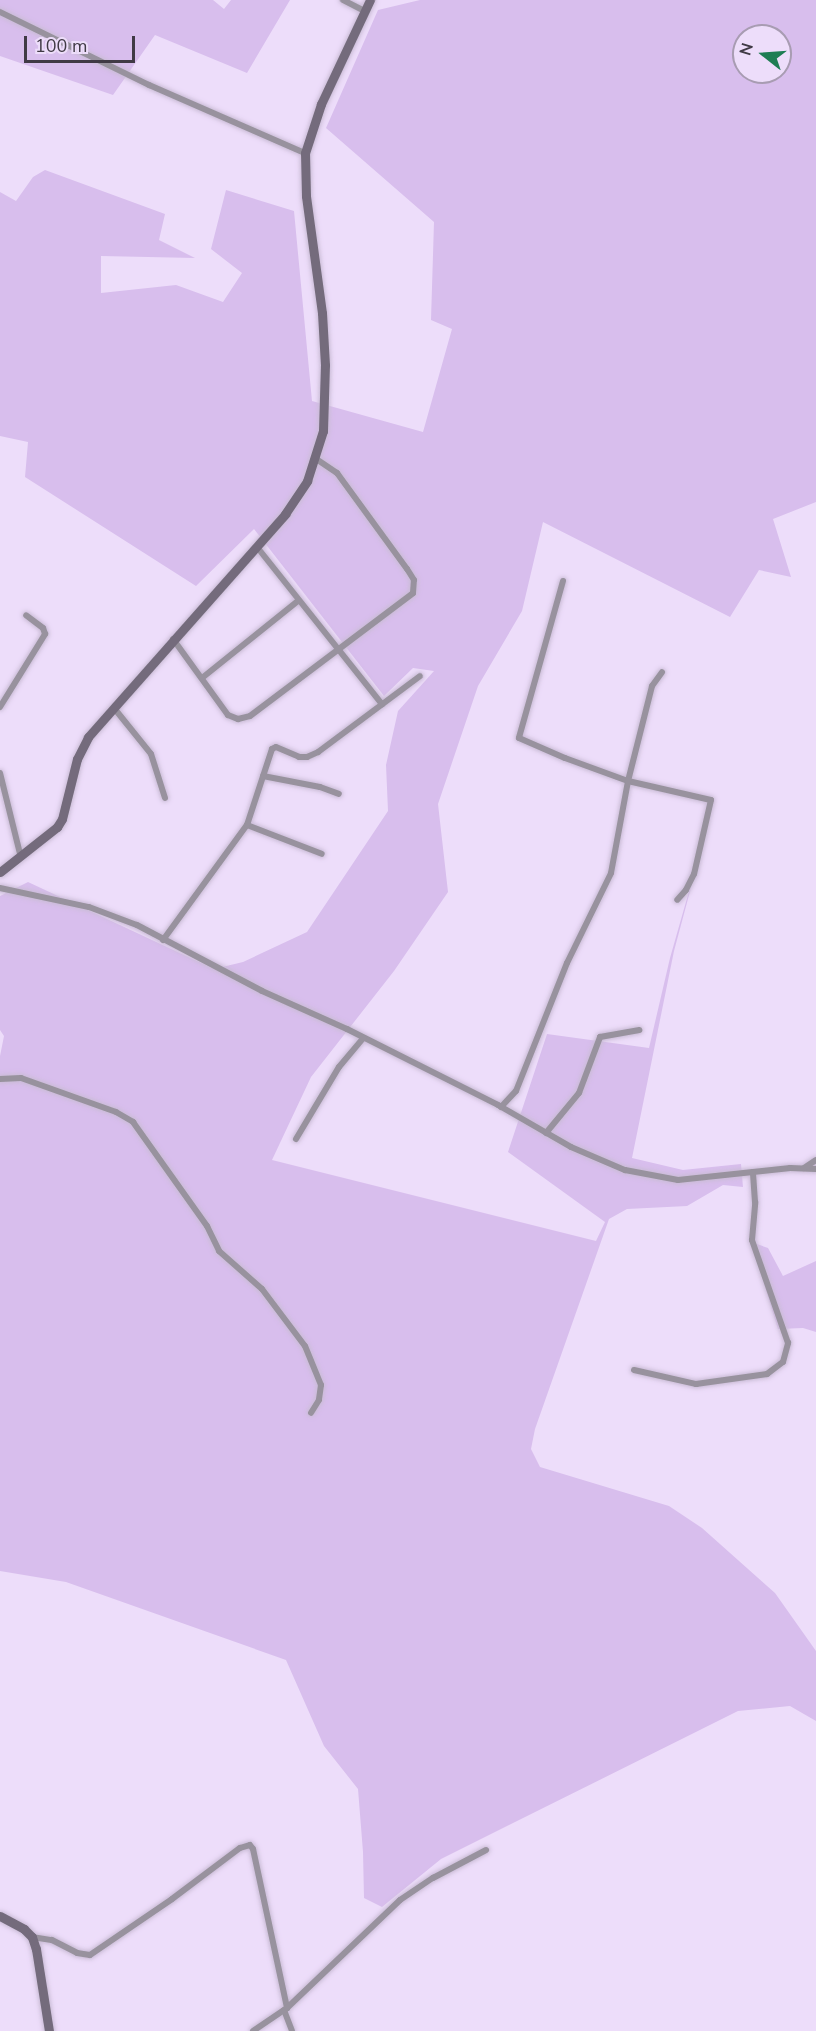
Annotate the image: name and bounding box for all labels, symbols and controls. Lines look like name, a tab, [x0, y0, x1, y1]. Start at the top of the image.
scale bar	[27, 24, 138, 62]
north arrow	[732, 24, 792, 84]
text: 100 m	[35, 34, 87, 58]
text: N	[734, 40, 759, 58]

